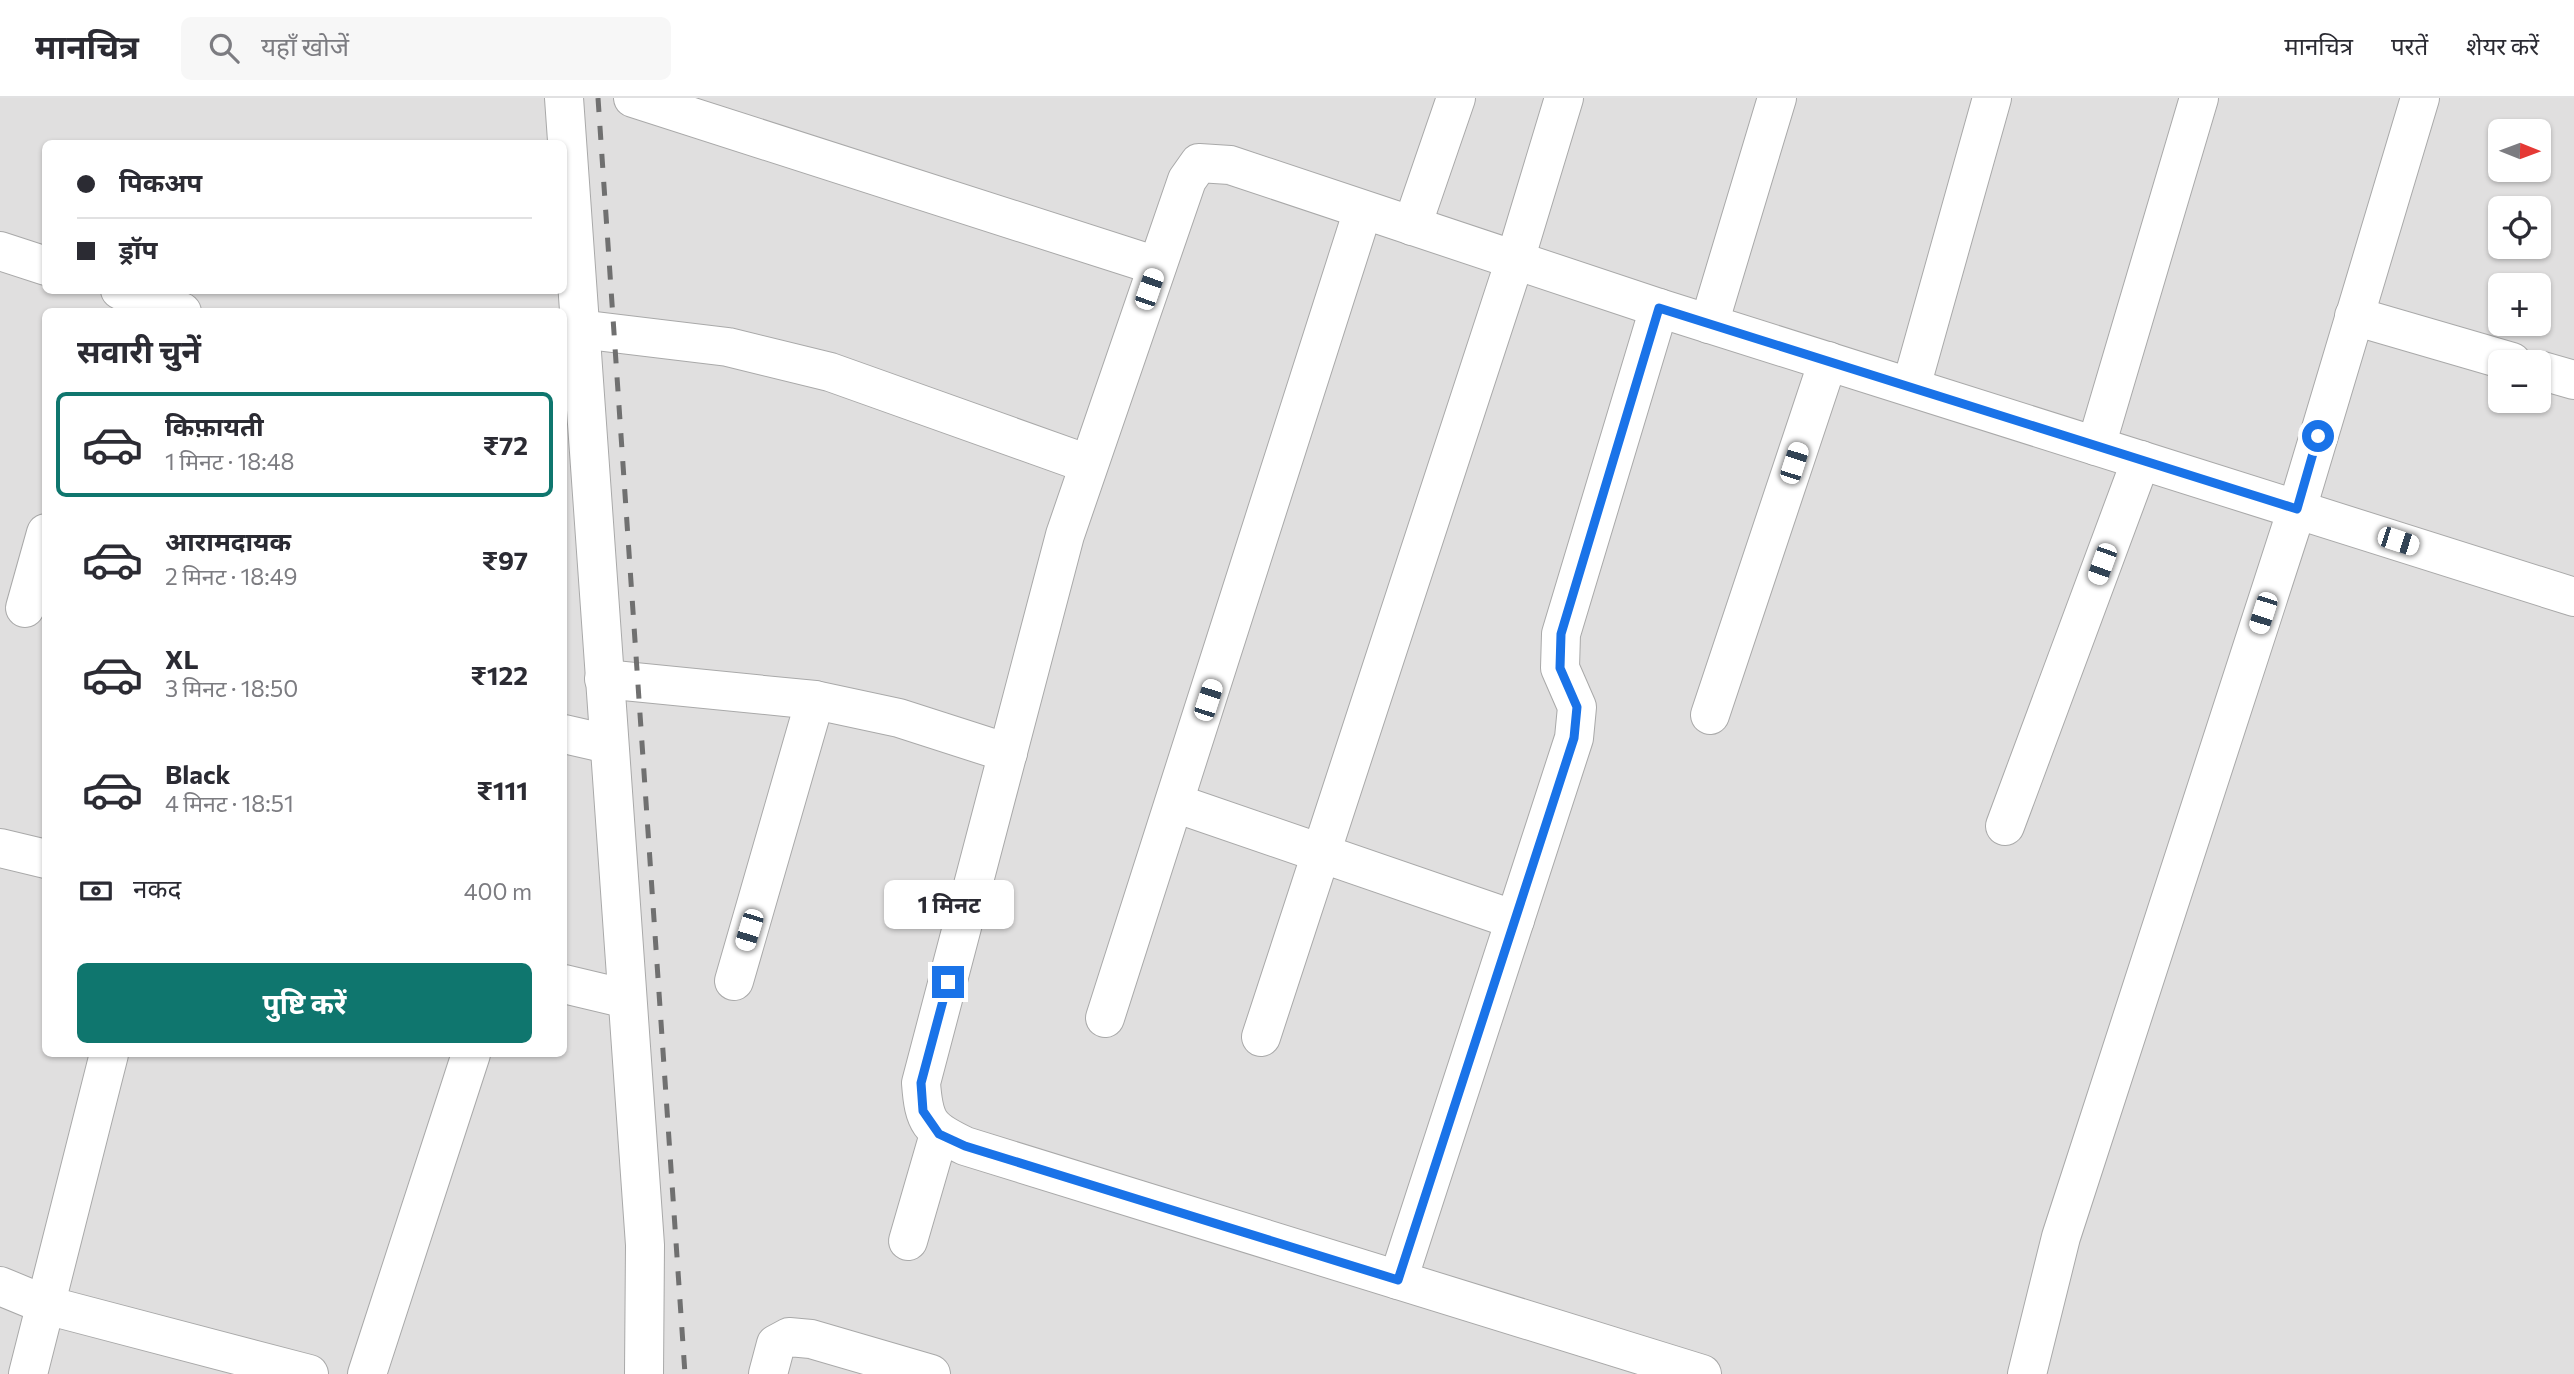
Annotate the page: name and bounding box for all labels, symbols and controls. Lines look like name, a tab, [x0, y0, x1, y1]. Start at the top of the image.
search box	[181, 17, 671, 80]
text: मानचित्र	[35, 25, 139, 66]
icon: search	[205, 29, 243, 67]
text: यहाँ खोजें	[261, 30, 349, 61]
text: मानचित्र	[2284, 31, 2353, 60]
text: परतें	[2391, 31, 2428, 60]
text: शेयर करें	[2466, 31, 2539, 60]
north arrow	[2488, 119, 2552, 182]
map controls	[2488, 119, 2551, 413]
text: पिकअप	[119, 166, 202, 197]
button: locate	[2488, 196, 2551, 259]
text: ड्रॉप	[119, 233, 157, 264]
car	[1133, 266, 1166, 312]
button: +	[2488, 273, 2551, 336]
text: सवारी चुनें	[77, 330, 201, 370]
button: −	[2488, 350, 2551, 413]
text: किफ़ायती	[165, 410, 264, 441]
icon: car	[81, 413, 144, 476]
route start	[2302, 420, 2334, 452]
text: ₹72	[483, 429, 528, 460]
car	[1778, 440, 1811, 486]
text: 1 मिनट · 18:48	[165, 447, 295, 475]
text: आरामदायक	[165, 525, 291, 556]
car	[2375, 525, 2422, 557]
icon: car	[81, 528, 144, 591]
car	[2085, 541, 2120, 587]
text: ₹97	[482, 544, 528, 575]
text: 2 मिनट · 18:49	[165, 562, 297, 590]
car	[2247, 590, 2280, 636]
icon: car	[81, 643, 144, 706]
text: XL	[165, 643, 199, 674]
text: ₹122	[471, 659, 528, 690]
text: 3 मिनट · 18:50	[165, 674, 298, 702]
car	[1192, 677, 1225, 723]
icon: car	[81, 758, 144, 821]
text: Black	[165, 758, 231, 789]
text: ₹111	[477, 774, 528, 805]
text: 4 मिनट · 18:51	[165, 789, 294, 817]
icon: cash	[77, 872, 115, 910]
text: नकद	[133, 872, 181, 903]
text: 400 m	[464, 877, 532, 905]
callout: 1 मिनट	[883, 880, 1013, 930]
text: 1 मिनट	[917, 890, 981, 918]
car	[733, 907, 766, 953]
button: पुष्टि करें	[77, 963, 532, 1043]
route end	[932, 966, 964, 998]

